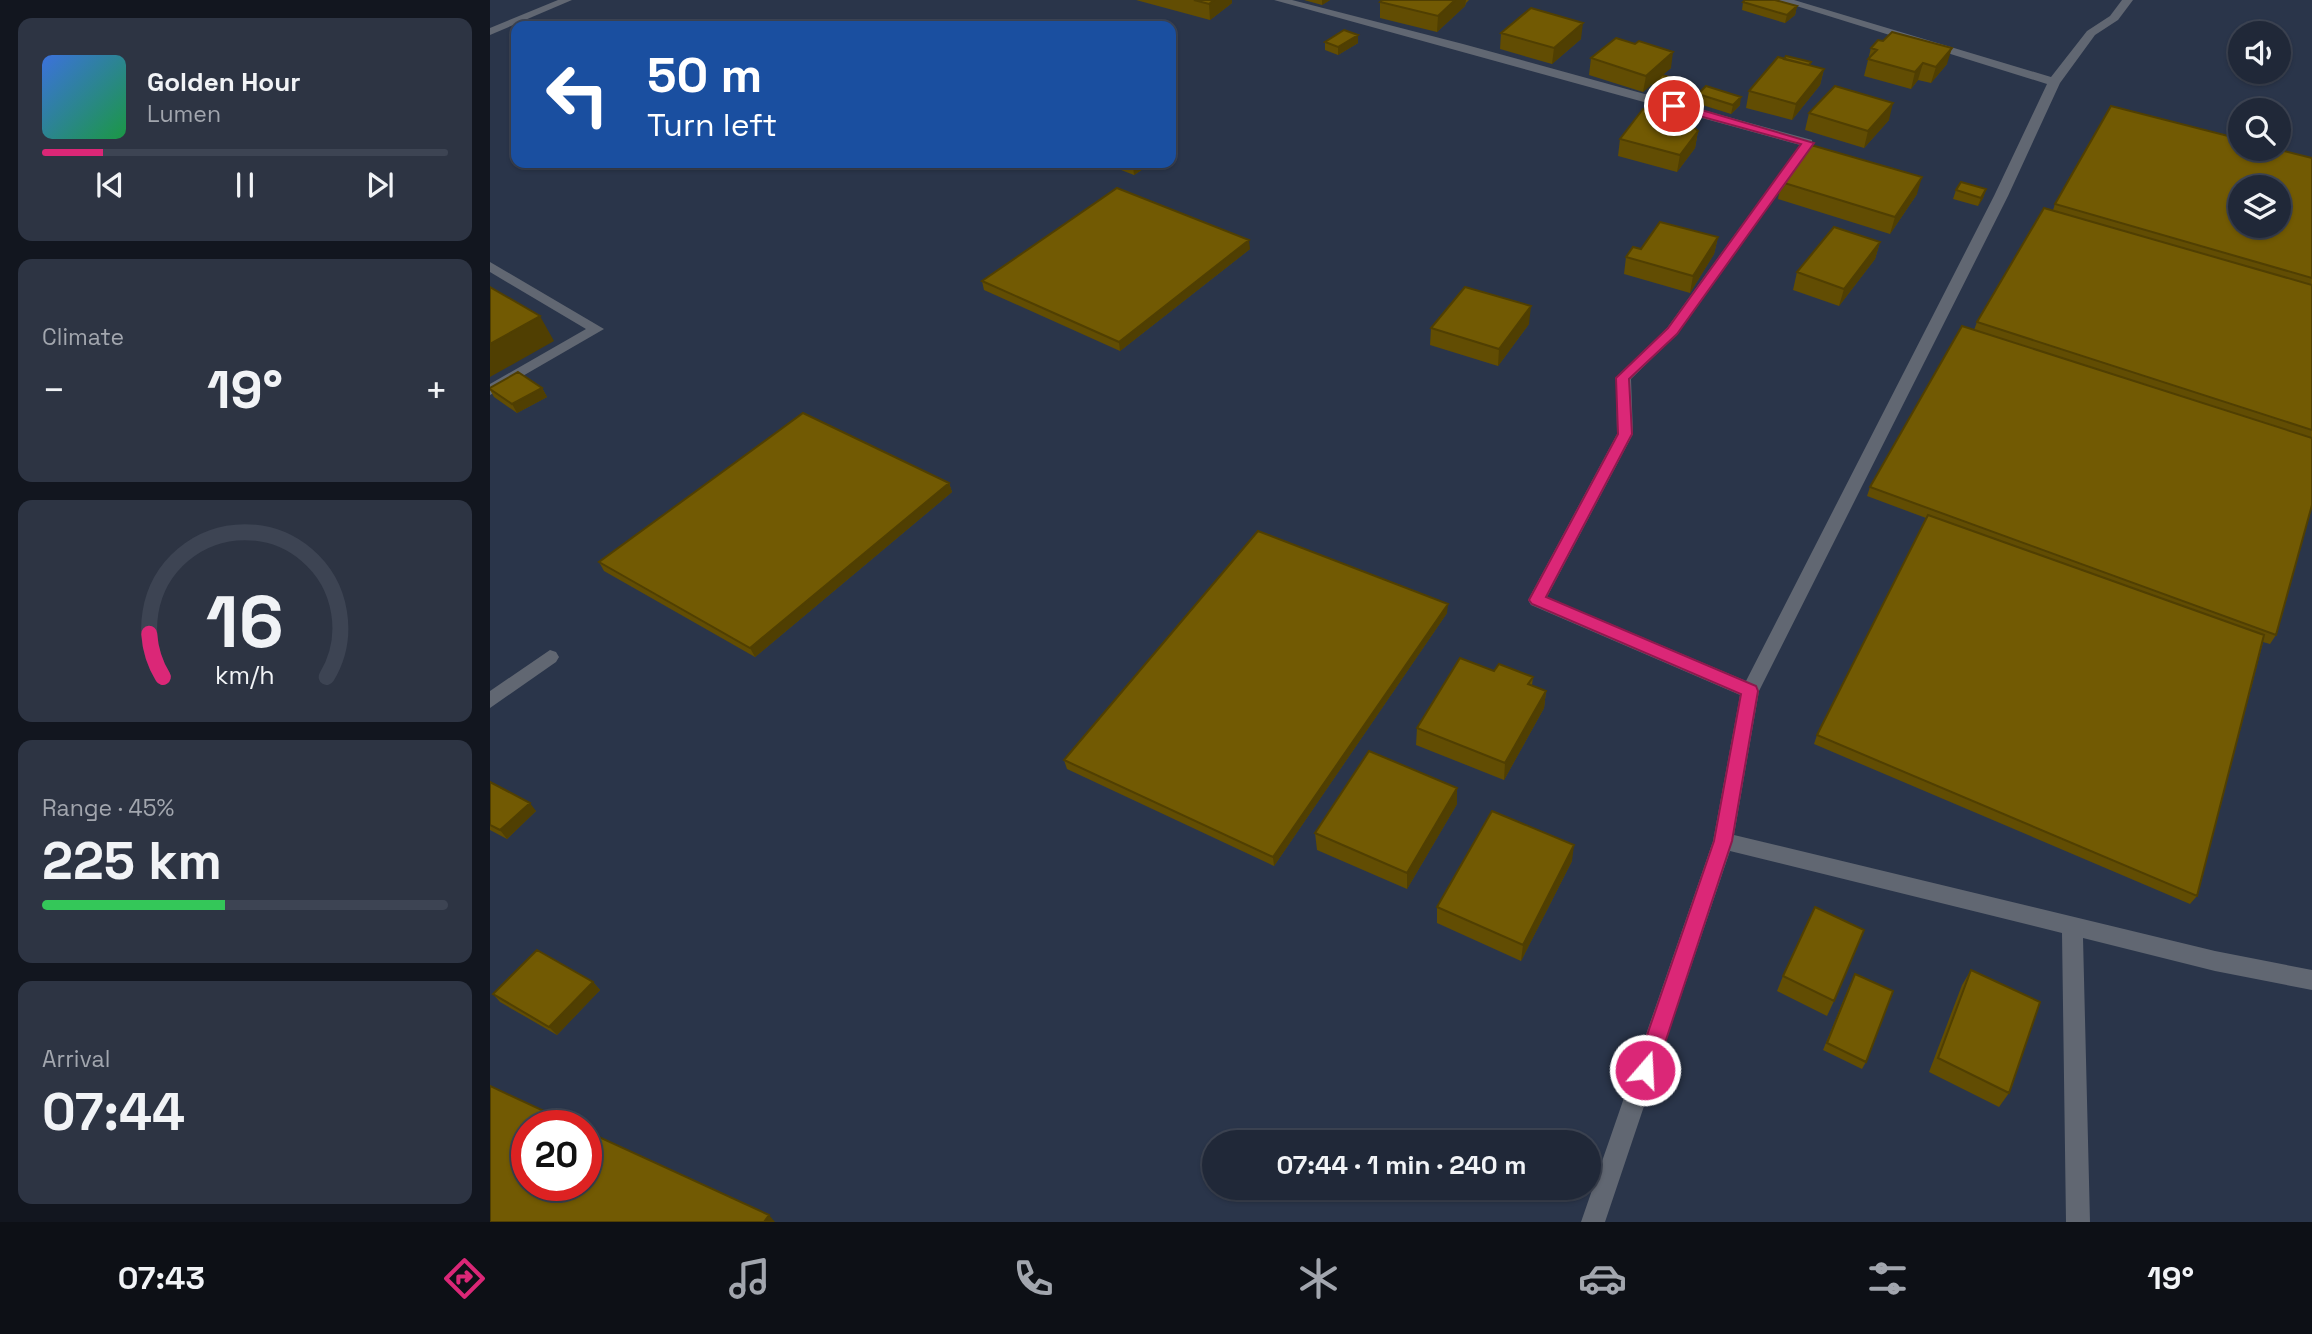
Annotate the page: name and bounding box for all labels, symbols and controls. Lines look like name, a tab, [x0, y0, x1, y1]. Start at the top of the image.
map controls	[2228, 21, 2291, 238]
button: sound	[2228, 21, 2291, 84]
text: 50 m	[647, 44, 762, 106]
icon: left	[532, 49, 623, 140]
text: Golden Hour	[147, 65, 301, 99]
pin	[1644, 76, 1704, 136]
icon: arrive	[1655, 87, 1693, 125]
button: search	[2228, 98, 2291, 161]
text: Lumen	[147, 99, 221, 129]
text: Turn left	[647, 105, 777, 145]
icon: previous	[91, 166, 129, 204]
icon: pause	[226, 166, 264, 204]
icon: next	[361, 166, 399, 204]
button: layers	[2228, 175, 2291, 238]
text: Climate	[42, 322, 124, 352]
text: 19°	[207, 357, 283, 423]
text: −	[42, 366, 66, 414]
text: +	[424, 366, 448, 414]
text: 16	[206, 575, 284, 668]
text: km/h	[215, 659, 275, 691]
text: Range · 45%	[42, 793, 174, 823]
text: 225 km	[42, 828, 222, 894]
position arrow	[1608, 1033, 1682, 1107]
text: Arrival	[42, 1044, 110, 1074]
text: 07:44	[42, 1079, 185, 1145]
speed limit sign: 20	[511, 1110, 602, 1201]
text: 07:44 · 1 min · 240 m	[1276, 1148, 1527, 1182]
icon: directions	[440, 1254, 489, 1303]
icon: music	[725, 1254, 774, 1303]
icon: phone	[1009, 1254, 1058, 1303]
icon: climate	[1294, 1254, 1343, 1303]
icon: car	[1578, 1254, 1627, 1303]
icon: filters	[1863, 1254, 1912, 1303]
text: 07:43	[118, 1258, 205, 1298]
text: 19°	[2147, 1258, 2194, 1298]

